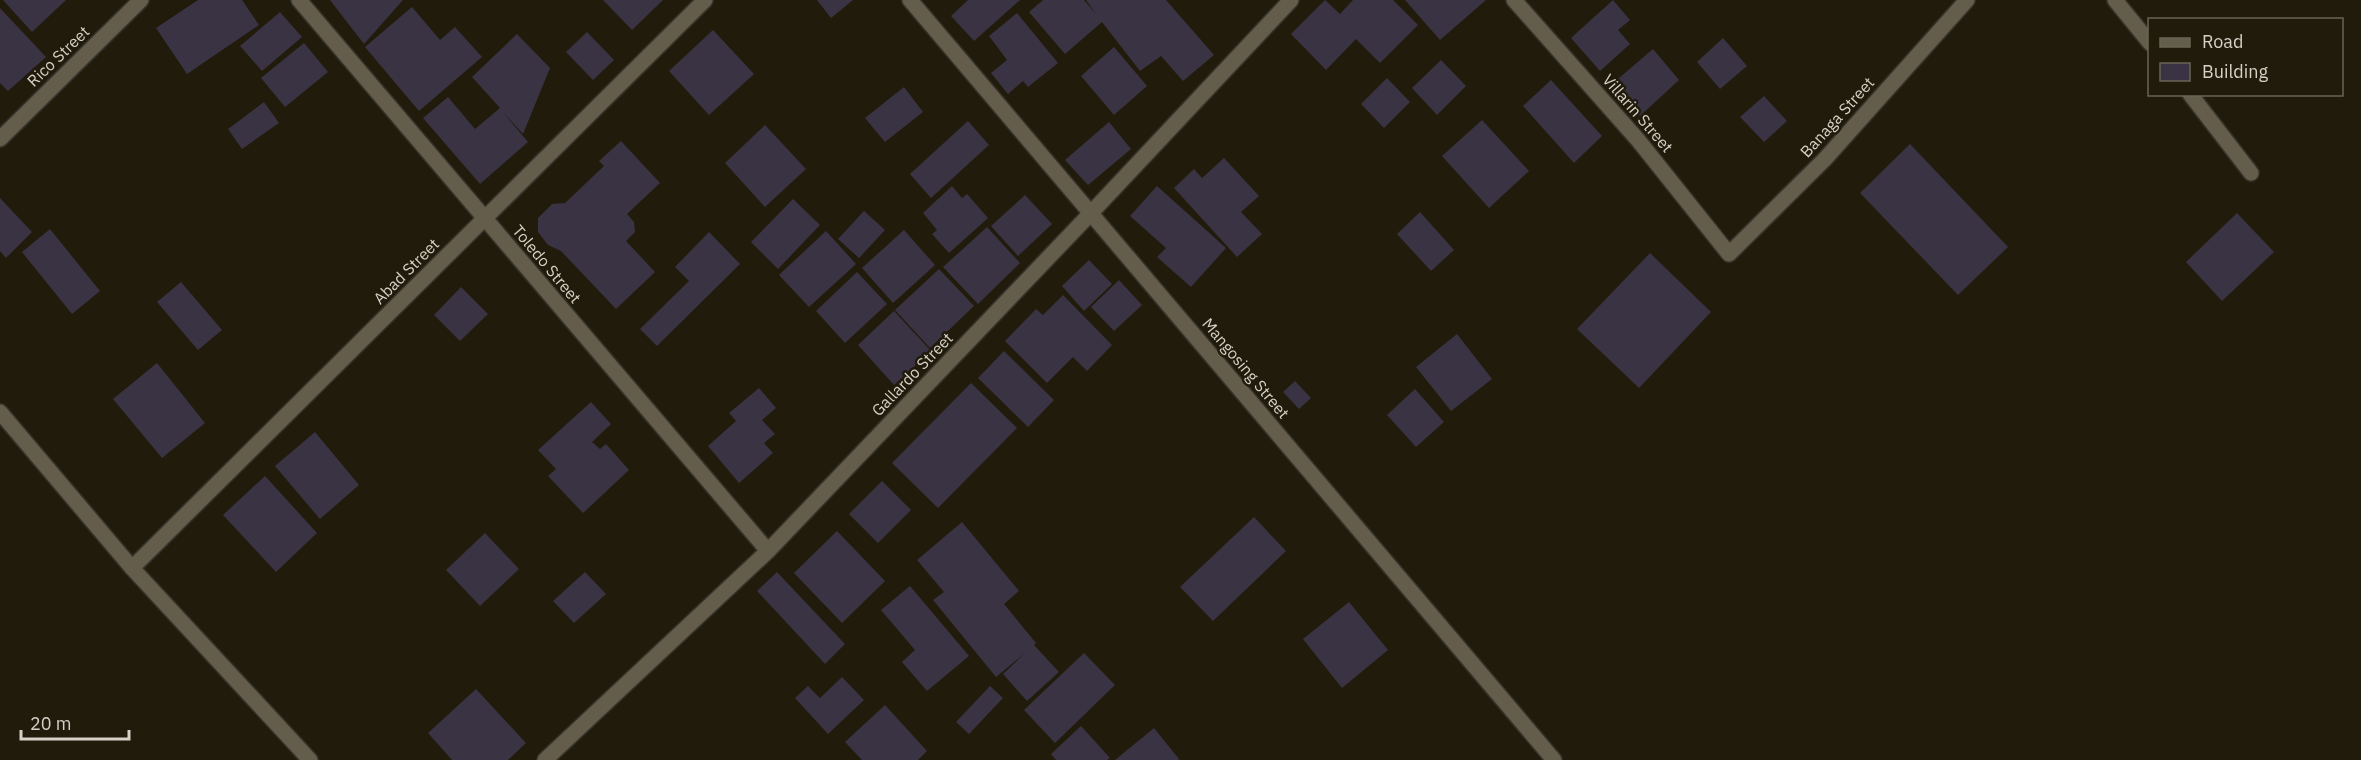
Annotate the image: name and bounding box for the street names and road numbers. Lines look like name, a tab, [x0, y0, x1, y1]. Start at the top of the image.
street label: Rico Street	[23, 21, 93, 91]
street label: Villarin Street	[1598, 70, 1678, 156]
street label: Banaga Street	[1796, 73, 1878, 161]
street label: Toledo Street	[508, 221, 586, 307]
street label: Abad Street	[369, 234, 443, 308]
street label: Mangosing Street	[1198, 314, 1294, 422]
street label: Gallardo Street	[867, 328, 957, 420]

